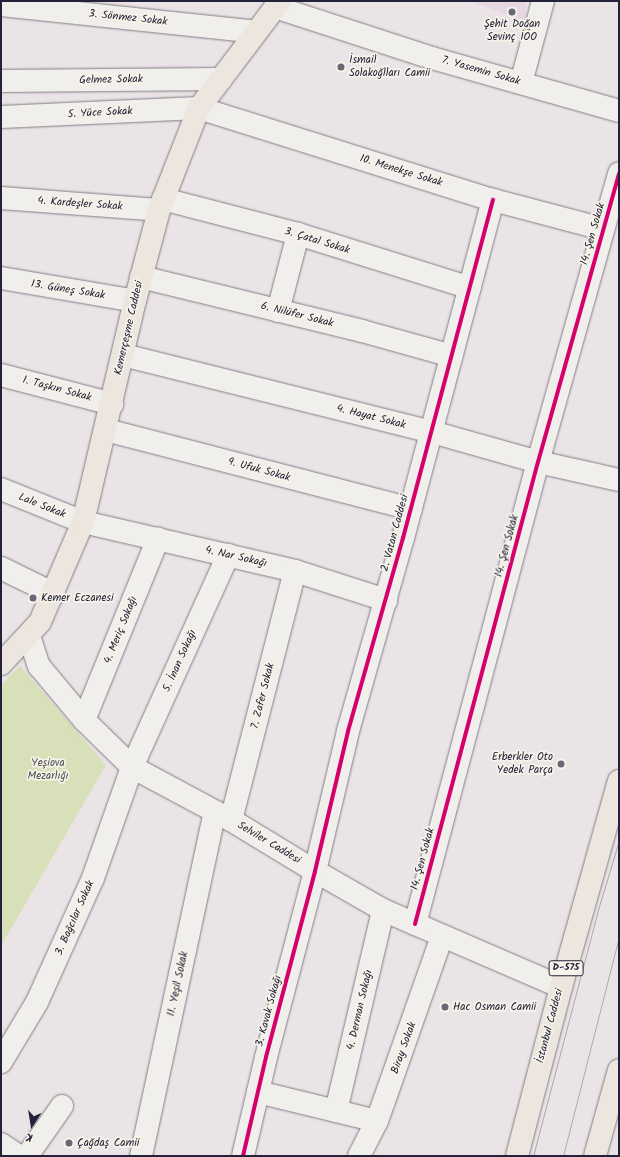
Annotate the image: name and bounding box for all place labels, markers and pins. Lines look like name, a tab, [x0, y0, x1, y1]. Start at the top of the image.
marker: Şehit Doğan Sevinç İÖO	[507, 7, 517, 17]
place label: Şehit Doğan Sevinç İÖO	[484, 18, 540, 44]
place label: İsmail Solakoğlları Camii	[349, 54, 430, 80]
marker: İsmail Solakoğlları Camii	[336, 62, 346, 72]
place label: Kemer Eczanesi	[41, 591, 114, 605]
marker: Kemer Eczanesi	[28, 593, 38, 603]
place label: Erberkler Oto Yedek Parça	[492, 751, 553, 777]
marker: Erberkler Oto Yedek Parça	[556, 759, 566, 769]
place label: Hac Osman Camii	[453, 1000, 536, 1014]
marker: Hac Osman Camii	[440, 1002, 450, 1012]
place label: Çağdaş Camii	[77, 1136, 139, 1150]
marker: Çağdaş Camii	[64, 1138, 74, 1148]

